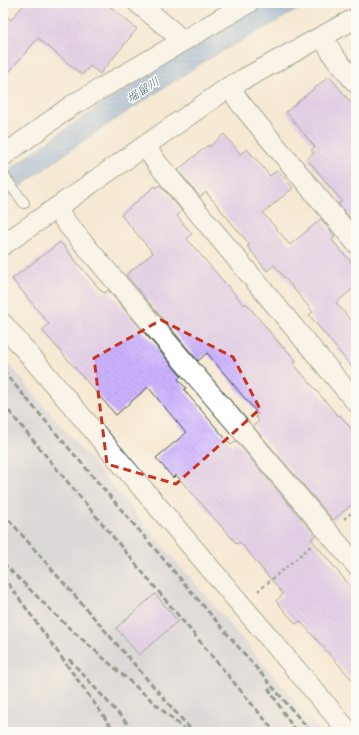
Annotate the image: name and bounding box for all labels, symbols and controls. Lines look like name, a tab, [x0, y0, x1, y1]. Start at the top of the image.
water label: 堀留川	[124, 73, 162, 107]

